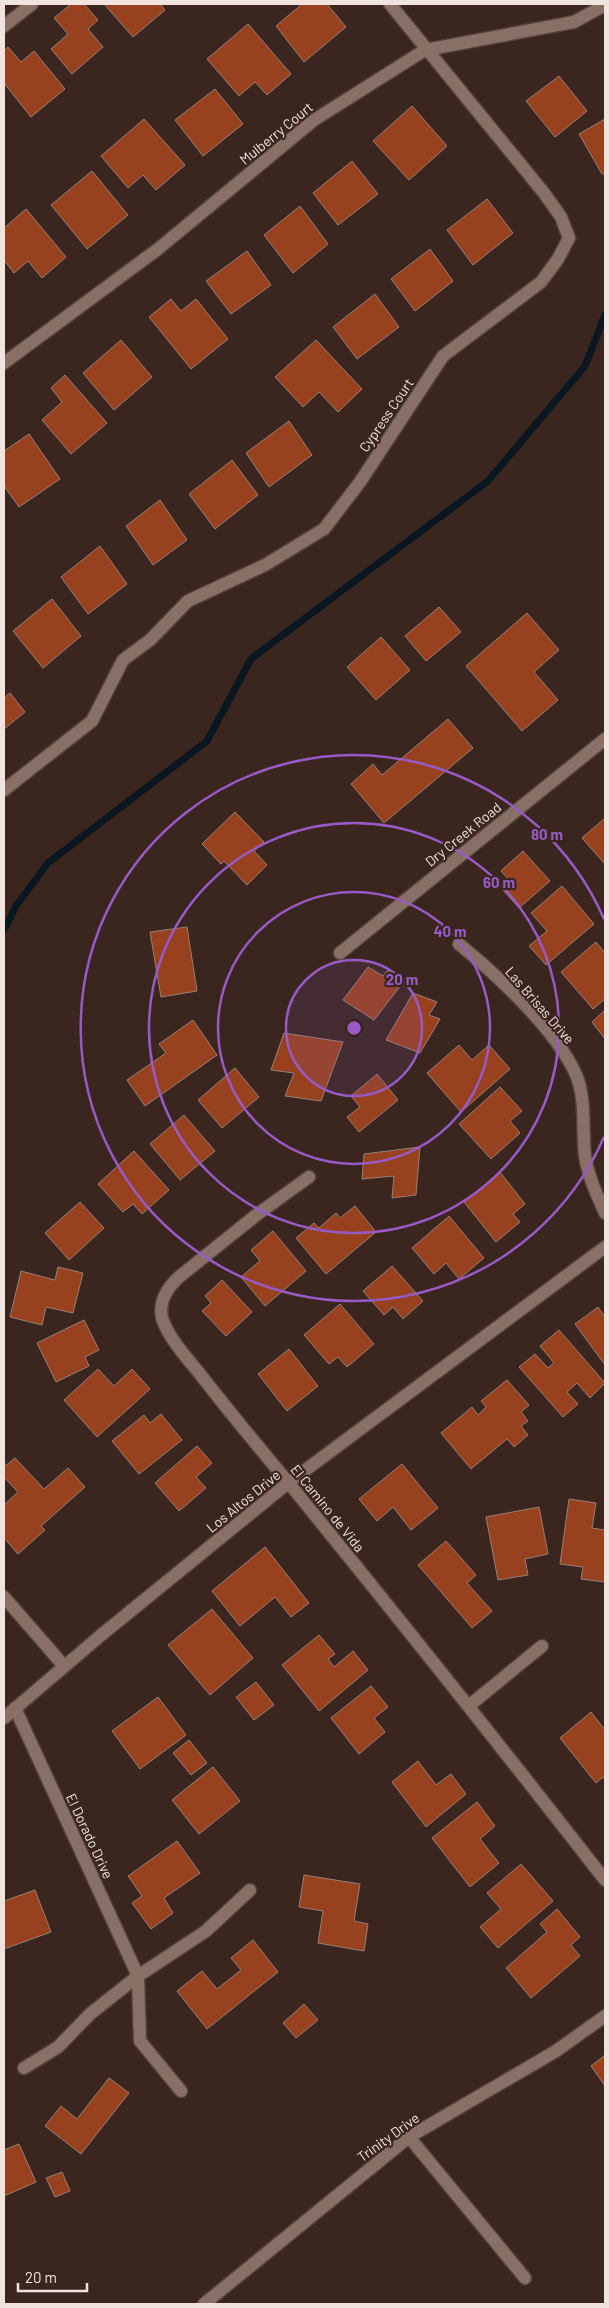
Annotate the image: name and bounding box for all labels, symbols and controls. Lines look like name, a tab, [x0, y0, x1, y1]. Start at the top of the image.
street label: Mulberry Court	[236, 98, 316, 168]
street label: Cypress Court	[355, 375, 417, 455]
street label: Dry Creek Road	[422, 798, 504, 870]
text: 80 m	[531, 825, 563, 843]
text: 60 m	[483, 873, 515, 891]
text: 40 m	[433, 922, 467, 940]
street label: Las Brisas Drive	[502, 963, 578, 1047]
text: 20 m	[386, 970, 418, 988]
centre of rings	[345, 1019, 363, 1037]
street label: El Camino de Vida	[288, 1461, 368, 1555]
street label: Los Altos Drive	[203, 1466, 283, 1536]
street label: El Dorado Drive	[63, 1791, 117, 1881]
street label: Trinity Drive	[354, 2109, 422, 2165]
scale bar	[18, 2260, 86, 2292]
text: 20 m	[25, 2268, 57, 2286]

